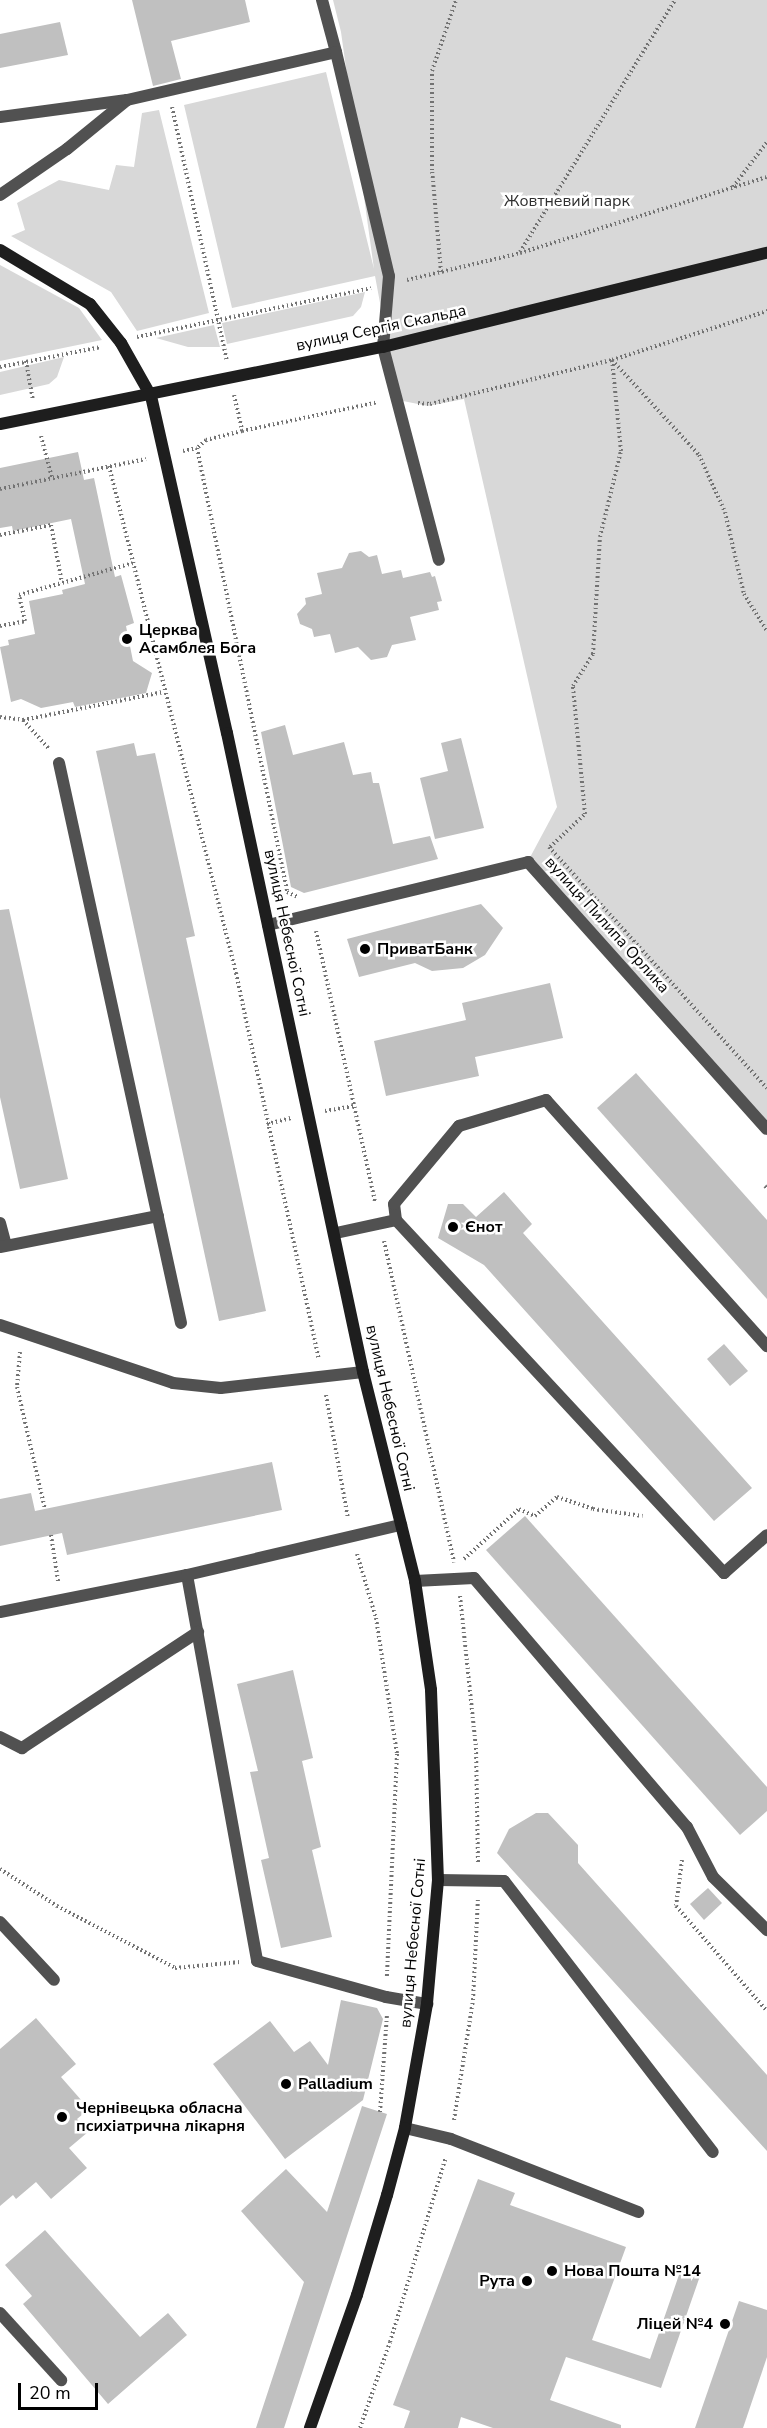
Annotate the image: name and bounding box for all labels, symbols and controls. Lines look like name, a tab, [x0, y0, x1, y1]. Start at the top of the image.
park label: Жовтневий парк	[504, 191, 630, 211]
street label: вулиця Сергія Скальда	[294, 301, 468, 355]
place label: Церква Асамблея Бога	[139, 620, 256, 658]
marker: Церква Асамблея Бога	[120, 632, 134, 646]
street label: вулиця Небесної Сотні	[260, 848, 314, 1018]
street label: вулиця Пилипа Орлика	[541, 853, 673, 997]
place label: ПриватБанк	[377, 939, 473, 959]
marker: ПриватБанк	[358, 942, 372, 956]
place label: Єнот	[465, 1217, 503, 1237]
marker: Єнот	[446, 1220, 460, 1234]
street label: вулиця Небесної Сотні	[362, 1323, 418, 1493]
street label: вулиця Небесної Сотні	[396, 1857, 430, 2029]
place label: Palladium	[298, 2074, 373, 2094]
marker: Palladium	[279, 2077, 293, 2091]
place label: Чернівецька обласна психіатрична лікарня	[76, 2098, 245, 2136]
marker: Чернівецька обласна психіатрична лікарня	[53, 2108, 71, 2126]
place label: Нова Пошта №14	[564, 2261, 701, 2281]
marker: Нова Пошта №14	[545, 2264, 559, 2278]
place label: Рута	[479, 2271, 515, 2291]
marker: Рута	[520, 2274, 534, 2288]
place label: Ліцей №4	[637, 2314, 713, 2334]
marker: Ліцей №4	[718, 2317, 732, 2331]
scale bar	[21, 2371, 100, 2409]
text: 20 m	[29, 2381, 71, 2405]

